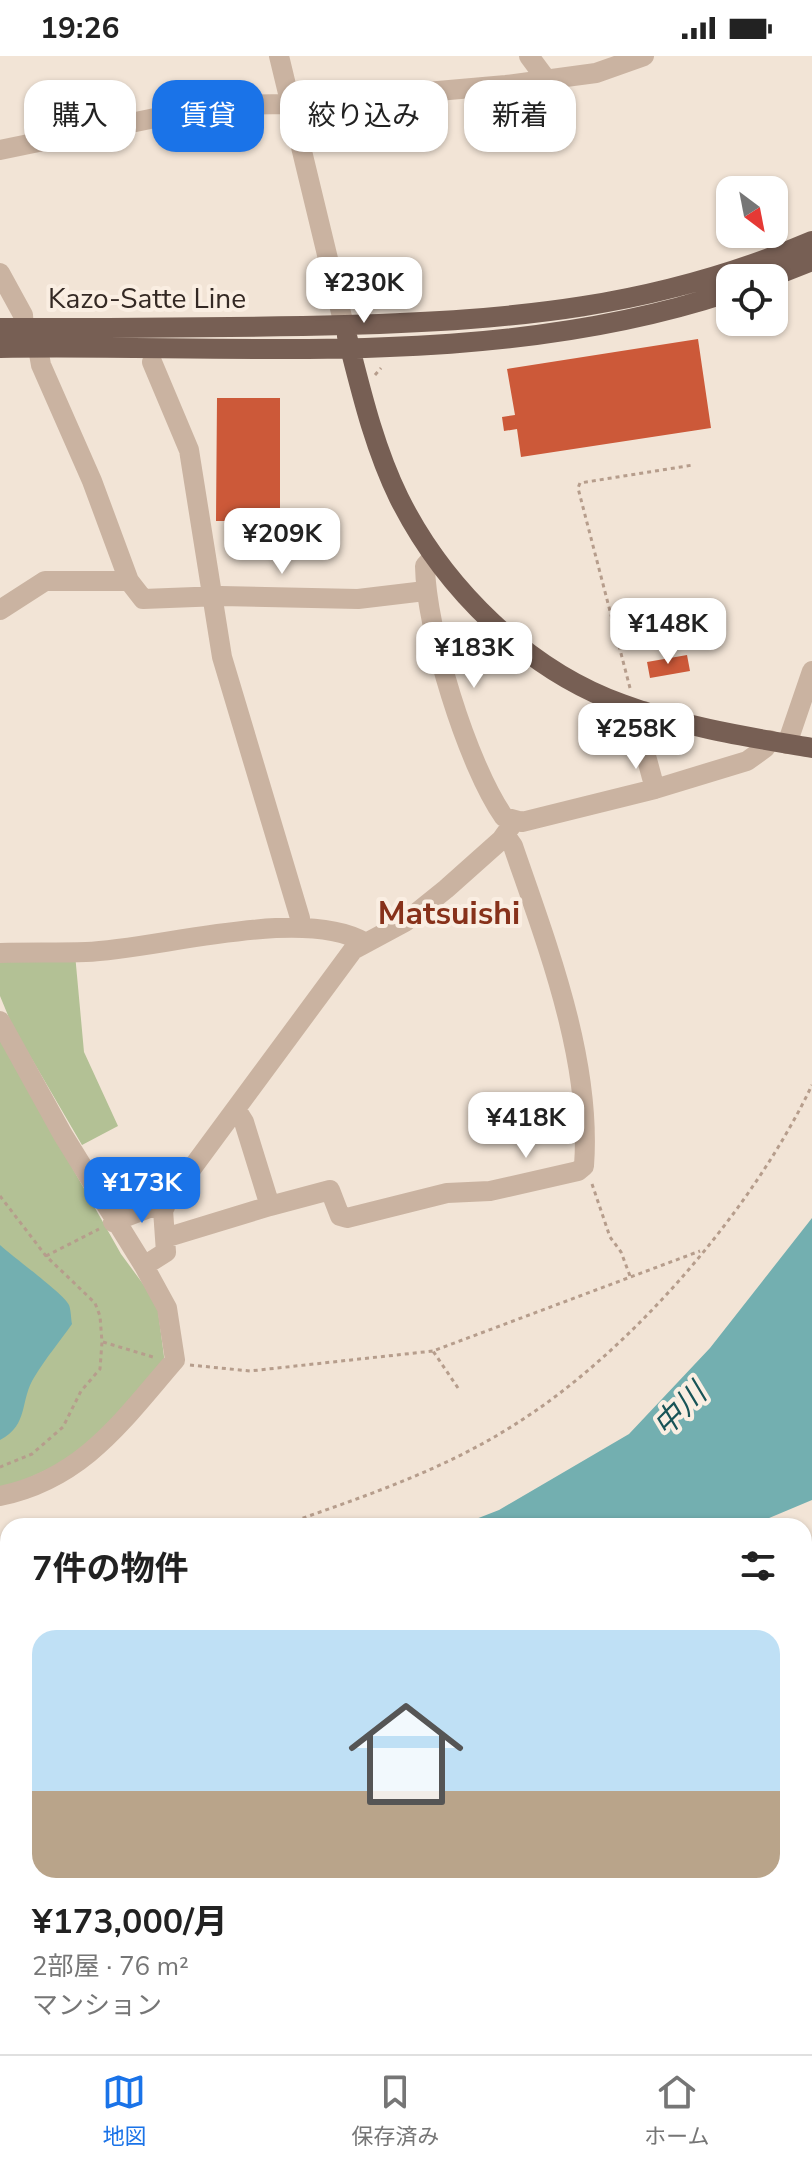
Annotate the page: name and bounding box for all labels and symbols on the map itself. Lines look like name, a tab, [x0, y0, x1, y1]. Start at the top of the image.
north arrow	[716, 176, 788, 248]
pin: ¥230K	[308, 257, 420, 325]
street label: Kazo-Satte Line	[48, 280, 246, 318]
pin: ¥209K	[226, 508, 338, 576]
pin: ¥148K	[612, 598, 724, 666]
pin: ¥183K	[418, 622, 530, 690]
pin: ¥258K	[580, 703, 692, 771]
district label: Matsuishi	[378, 892, 520, 935]
pin: ¥418K	[470, 1092, 582, 1160]
pin: ¥173K	[86, 1157, 198, 1225]
water label: 中川	[644, 1372, 718, 1446]

